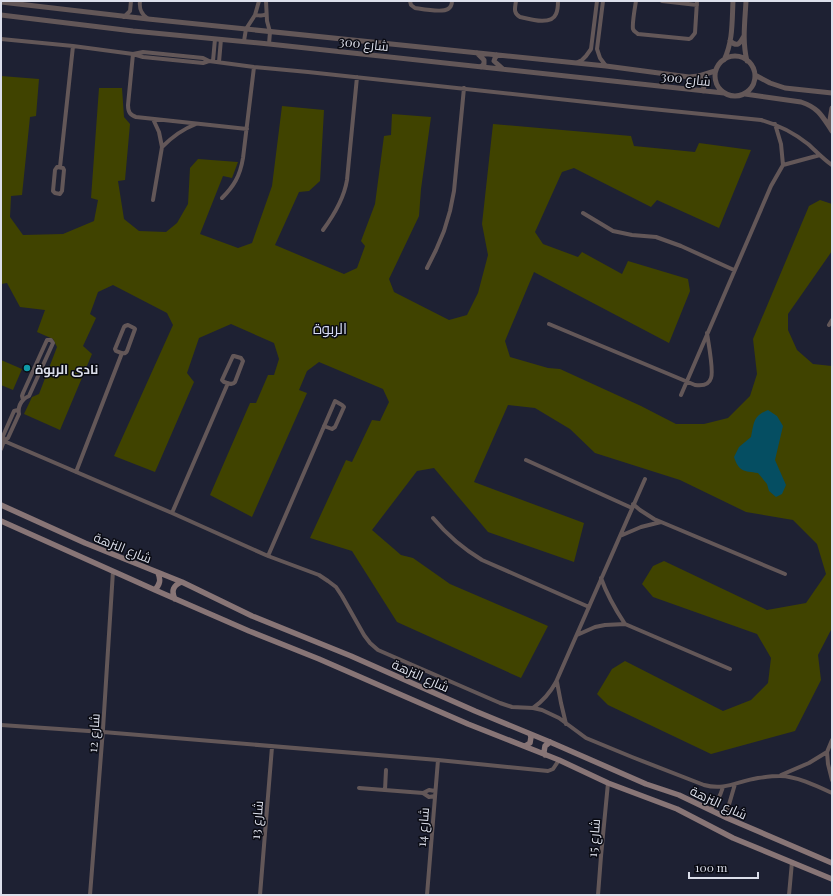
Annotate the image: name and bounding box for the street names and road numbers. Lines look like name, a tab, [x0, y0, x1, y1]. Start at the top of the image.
street label: شارع 300	[338, 32, 390, 55]
street label: شارع 300	[660, 67, 712, 90]
street label: شارع النزهة	[91, 528, 154, 567]
street label: شارع النزهة	[389, 655, 452, 696]
street label: شارع 12	[83, 713, 104, 753]
street label: شارع النزهة	[687, 781, 750, 824]
street label: شارع 13	[246, 800, 267, 840]
street label: شارع 14	[412, 807, 433, 848]
street label: شارع 15	[583, 818, 604, 858]

